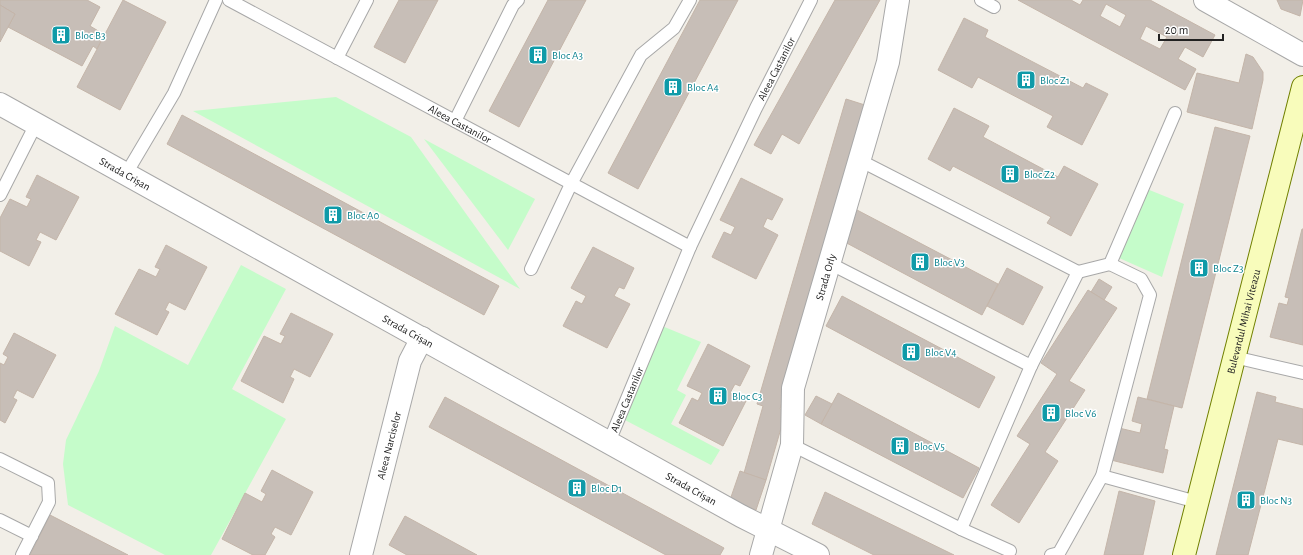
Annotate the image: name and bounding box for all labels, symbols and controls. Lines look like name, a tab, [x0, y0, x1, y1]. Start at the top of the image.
scale bar	[1159, 16, 1223, 42]
building icon: Bloc B3	[50, 24, 72, 46]
text: 20 m	[1165, 24, 1188, 36]
place label: Bloc B3	[75, 30, 106, 41]
street label: Aleea Castanilor	[756, 35, 797, 103]
building icon: Bloc A3	[527, 44, 549, 66]
place label: Bloc A3	[552, 50, 583, 61]
building icon: Bloc Z1	[1015, 69, 1037, 91]
place label: Bloc Z1	[1040, 75, 1070, 86]
building icon: Bloc A4	[662, 76, 684, 98]
place label: Bloc A4	[687, 82, 719, 93]
street label: Aleea Castanilor	[426, 103, 493, 146]
street label: Strada Crișan	[97, 155, 152, 192]
building icon: Bloc Z2	[999, 163, 1021, 185]
place label: Bloc Z2	[1024, 169, 1055, 180]
building icon: Bloc A0	[322, 204, 344, 226]
place label: Bloc A0	[347, 210, 379, 221]
building icon: Bloc V3	[909, 251, 931, 273]
street label: Strada Orly	[814, 252, 838, 302]
place label: Bloc V3	[934, 257, 965, 268]
building icon: Bloc Z3	[1188, 257, 1210, 279]
place label: Bloc Z3	[1213, 263, 1244, 274]
street label: Bulevardul Mihai Viteazu	[1225, 268, 1263, 375]
street label: Strada Crișan	[381, 313, 435, 350]
building icon: Bloc V4	[900, 341, 922, 363]
place label: Bloc V4	[925, 347, 957, 358]
street label: Aleea Castanilor	[609, 365, 646, 434]
building icon: Bloc C3	[707, 385, 729, 407]
place label: Bloc C3	[732, 391, 763, 402]
building icon: Bloc V6	[1040, 402, 1062, 424]
place label: Bloc V6	[1065, 408, 1096, 419]
street label: Aleea Narciselor	[375, 410, 403, 481]
building icon: Bloc V5	[889, 435, 911, 457]
place label: Bloc V5	[914, 441, 945, 452]
street label: Strada Crișan	[664, 470, 718, 507]
building icon: Bloc D1	[566, 477, 588, 499]
place label: Bloc D1	[591, 483, 622, 494]
building icon: Bloc N3	[1235, 489, 1257, 511]
place label: Bloc N3	[1260, 495, 1293, 506]

